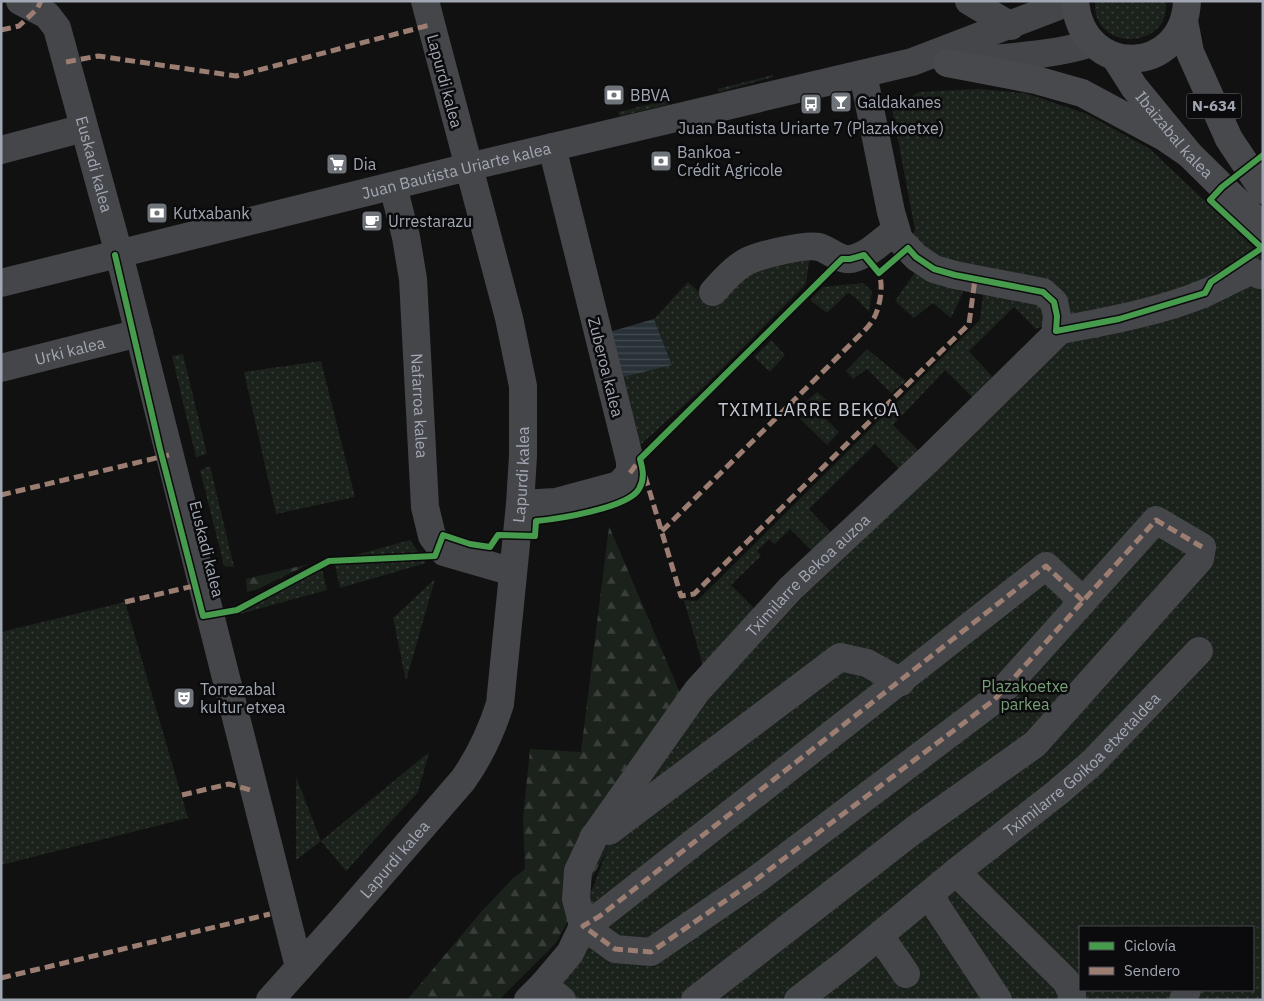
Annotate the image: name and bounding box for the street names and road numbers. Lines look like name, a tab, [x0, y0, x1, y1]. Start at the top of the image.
street label: Lapurdi kalea	[423, 32, 467, 131]
street label: Ibaizabal kalea	[1131, 87, 1218, 183]
road number: N-634	[1186, 94, 1242, 118]
street label: Euskadi kalea	[72, 114, 117, 215]
street label: Juan Bautista Uriarte kalea	[360, 138, 553, 203]
street label: Zuberoa kalea	[584, 315, 628, 419]
street label: Urki kalea	[33, 332, 107, 369]
street label: Nafarroa kalea	[407, 353, 432, 459]
street label: Lapurdi kalea	[508, 426, 533, 524]
street label: Euskadi kalea	[185, 499, 229, 600]
street label: Tximilarre Bekoa auzoa	[741, 509, 874, 641]
street label: Tximilarre Goikoa etxetaldea	[999, 688, 1165, 841]
street label: Lapurdi kalea	[355, 816, 434, 902]

